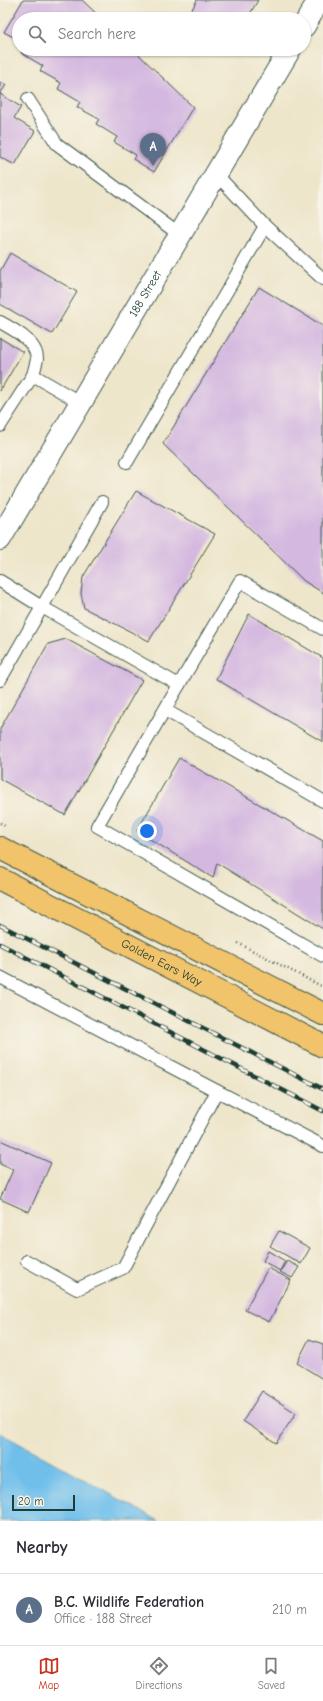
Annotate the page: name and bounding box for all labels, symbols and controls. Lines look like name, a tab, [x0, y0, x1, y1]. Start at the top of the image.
search box	[12, 12, 311, 56]
icon: search	[26, 23, 48, 45]
text: Search here	[58, 25, 136, 43]
pin: A	[140, 133, 166, 166]
street label: 188 Street	[126, 268, 165, 319]
your location	[137, 821, 157, 841]
street label: Golden Ears Way	[119, 936, 205, 990]
scale bar	[12, 1493, 75, 1512]
text: 20 m	[18, 1495, 43, 1508]
text: Nearby	[16, 1538, 67, 1557]
text: B.C. Wildlife Federation	[54, 1593, 204, 1611]
text: A	[25, 1602, 33, 1617]
text: 210 m	[272, 1602, 307, 1617]
text: Office · 188 Street	[54, 1611, 152, 1626]
tab: Map	[38, 1655, 60, 1692]
tab: Directions	[136, 1655, 182, 1692]
tab: Saved	[258, 1655, 285, 1692]

